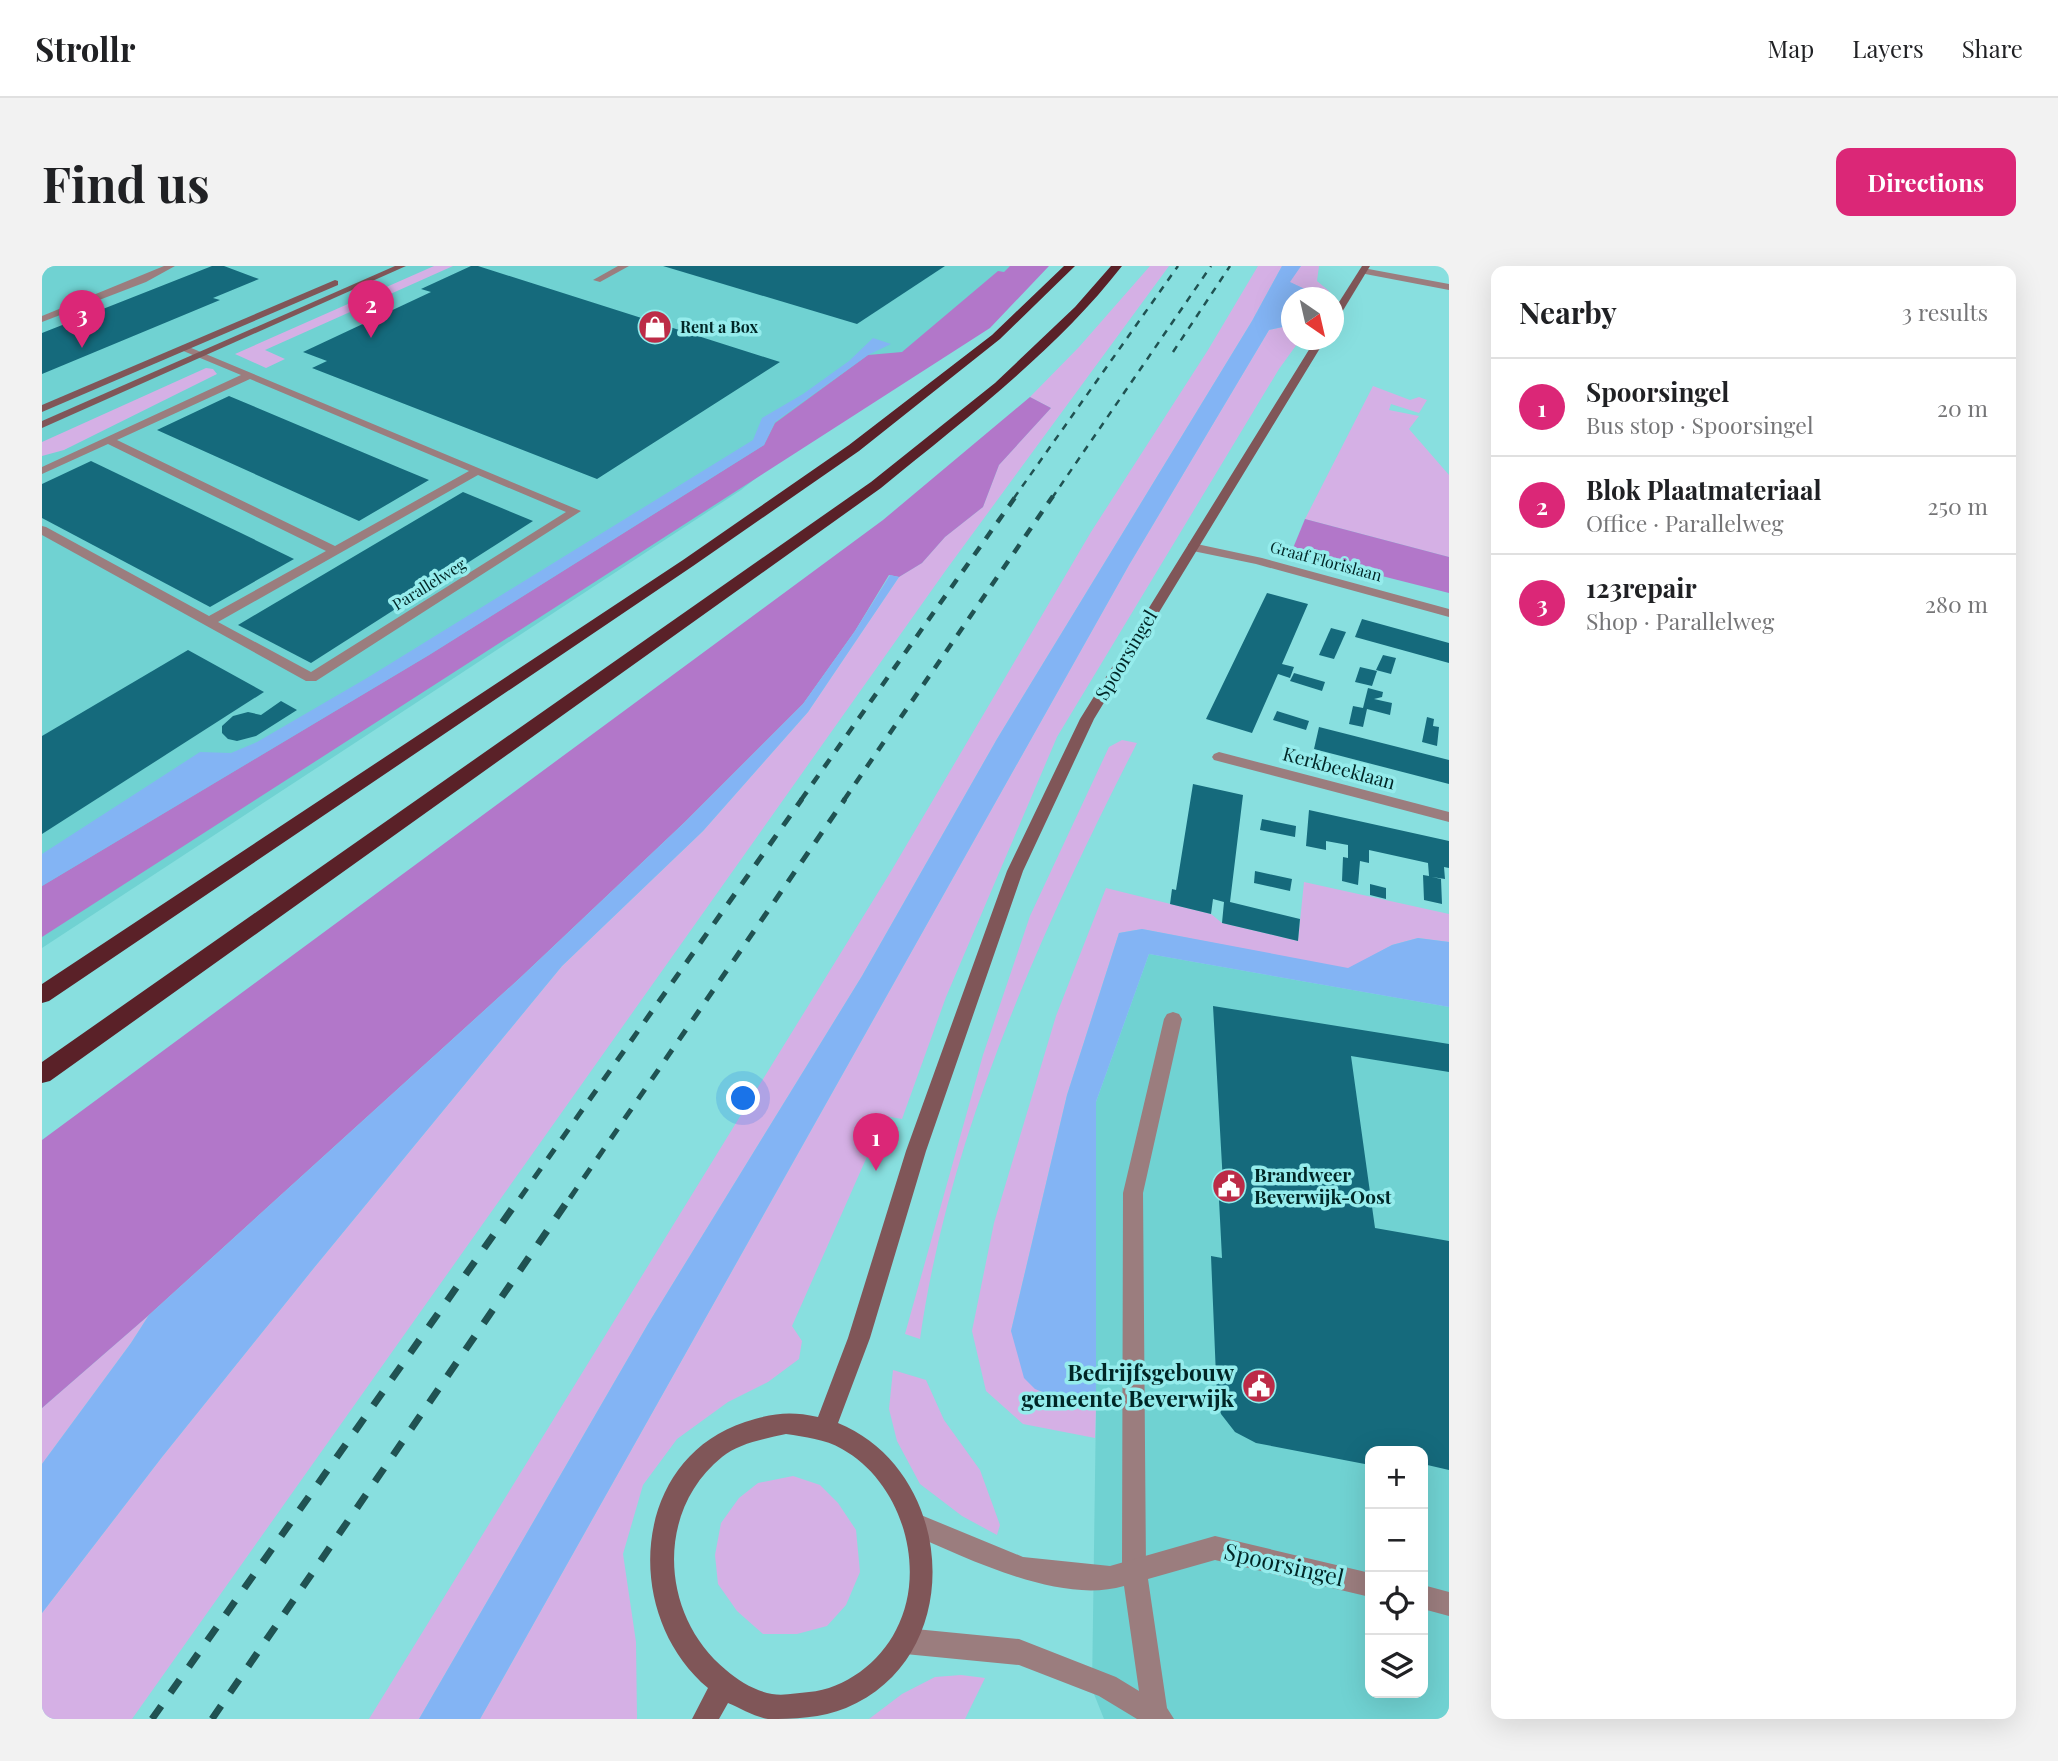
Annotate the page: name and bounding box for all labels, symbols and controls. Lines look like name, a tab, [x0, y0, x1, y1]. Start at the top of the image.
text: Strollr	[35, 26, 135, 70]
text: Map	[1768, 32, 1814, 64]
text: Layers	[1852, 32, 1924, 64]
text: Share	[1962, 32, 2023, 64]
button: Directions	[1836, 148, 2016, 216]
text: Find us	[42, 150, 210, 215]
pin: 2	[348, 280, 394, 338]
north arrow	[1281, 287, 1344, 350]
pin: 3	[59, 290, 105, 348]
text: Nearby	[1519, 292, 1617, 332]
text: 3 results	[1902, 296, 1988, 327]
shop icon: Rent a Box	[636, 308, 674, 346]
place label: Rent a Box	[680, 316, 759, 337]
text: Spoorsingel	[1586, 374, 1729, 409]
text: 1	[1538, 392, 1546, 423]
text: 20 m	[1937, 392, 1988, 423]
text: Bus stop · Spoorsingel	[1586, 409, 1814, 440]
text: Blok Plaatmateriaal	[1586, 472, 1822, 507]
text: 2	[1536, 490, 1548, 521]
text: 250 m	[1927, 490, 1988, 521]
text: Office · Parallelweg	[1586, 507, 1784, 538]
street label: Graaf Florislaan	[1268, 536, 1385, 586]
street label: Parallelweg	[388, 552, 470, 614]
text: 123repair	[1586, 570, 1697, 605]
text: 3	[1536, 588, 1548, 619]
text: 280 m	[1925, 588, 1988, 619]
street label: Spoorsingel	[1088, 604, 1163, 704]
text: Shop · Parallelweg	[1586, 605, 1774, 636]
street label: Kerkbeeklaan	[1280, 740, 1399, 795]
your location	[726, 1081, 760, 1115]
pin: 1	[853, 1113, 899, 1171]
place label: Brandweer Beverwijk-Oost	[1254, 1161, 1392, 1209]
public building icon: Brandweer Beverwijk-Oost	[1210, 1167, 1248, 1205]
place label: Bedrijfsgebouw gemeente Beverwijk	[1021, 1356, 1235, 1413]
public building icon: Bedrijfsgebouw gemeente Beverwijk	[1240, 1367, 1278, 1405]
map controls	[1365, 1446, 1428, 1698]
button: +	[1365, 1446, 1428, 1509]
button: −	[1365, 1509, 1428, 1572]
street label: Spoorsingel	[1221, 1535, 1348, 1592]
button: locate	[1365, 1572, 1428, 1635]
button: layers	[1365, 1635, 1428, 1698]

